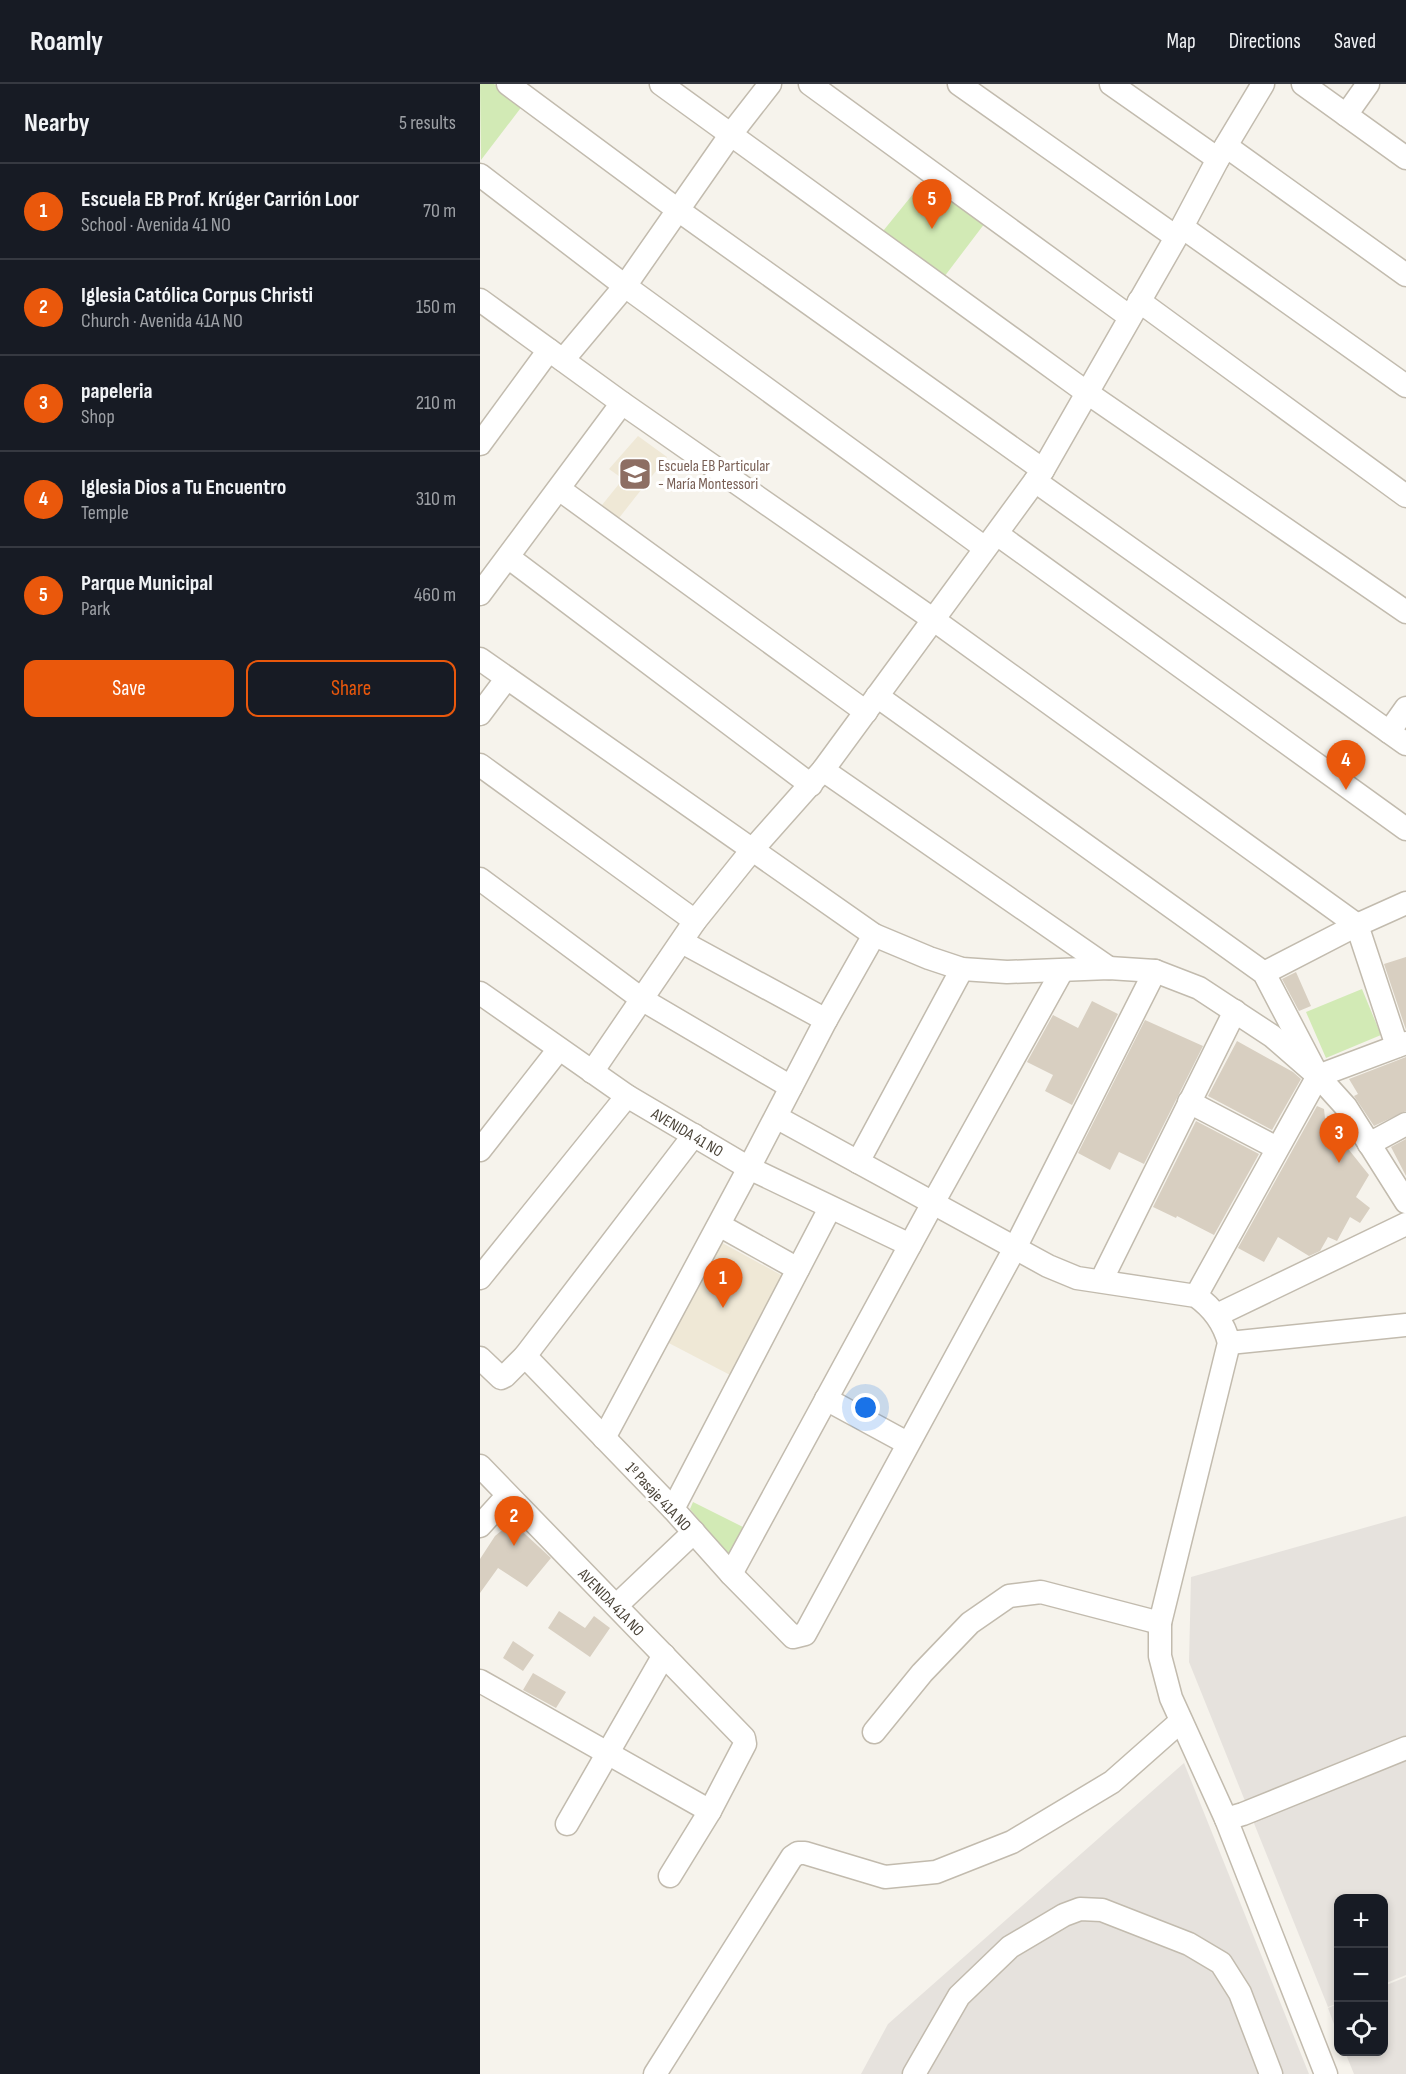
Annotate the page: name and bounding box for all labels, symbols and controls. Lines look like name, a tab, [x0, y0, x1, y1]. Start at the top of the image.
text: Roamly	[30, 25, 103, 58]
text: Map	[1166, 29, 1196, 54]
text: Directions	[1229, 29, 1301, 54]
text: Saved	[1334, 29, 1376, 54]
text: Nearby	[24, 108, 90, 139]
text: 5 results	[399, 111, 456, 135]
pin: 5	[912, 180, 952, 229]
text: Escuela EB Prof. Krúger Carrión Loor	[81, 186, 359, 213]
text: 1	[40, 199, 47, 223]
text: 70 m	[423, 199, 456, 223]
text: School · Avenida 41 NO	[81, 213, 231, 237]
text: Iglesia Católica Corpus Christi	[81, 282, 313, 309]
text: 2	[39, 295, 48, 319]
text: 150 m	[416, 295, 456, 319]
text: Church · Avenida 41A NO	[81, 309, 243, 333]
text: papeleria	[81, 378, 153, 405]
text: 3	[39, 391, 48, 415]
text: 210 m	[416, 391, 456, 415]
text: Shop	[81, 405, 115, 429]
school or university icon: Escuela EB Particular - María Montessori	[617, 456, 653, 492]
place label: Escuela EB Particular - María Montessori	[658, 457, 770, 494]
text: Iglesia Dios a Tu Encuentro	[81, 474, 286, 501]
text: 4	[39, 487, 48, 511]
text: 310 m	[416, 487, 456, 511]
text: Temple	[81, 501, 129, 525]
text: Parque Municipal	[81, 570, 213, 597]
text: 5	[39, 583, 48, 607]
text: 460 m	[414, 583, 456, 607]
text: Park	[81, 597, 110, 621]
button: Save	[24, 660, 234, 717]
button: Share	[246, 660, 456, 717]
pin: 4	[1326, 740, 1366, 790]
street label: AVENIDA 41 NO	[647, 1104, 726, 1162]
pin: 3	[1320, 1114, 1358, 1163]
pin: 1	[704, 1258, 742, 1308]
your location	[851, 1393, 880, 1422]
street label: 1º Pasaje 41A NO	[621, 1459, 695, 1536]
pin: 2	[495, 1496, 534, 1546]
street label: AVENIDA 41A NO	[573, 1564, 648, 1640]
map controls	[1334, 1894, 1388, 2056]
button: +	[1334, 1894, 1388, 1948]
button: −	[1334, 1948, 1388, 2002]
button: locate	[1334, 2002, 1388, 2056]

